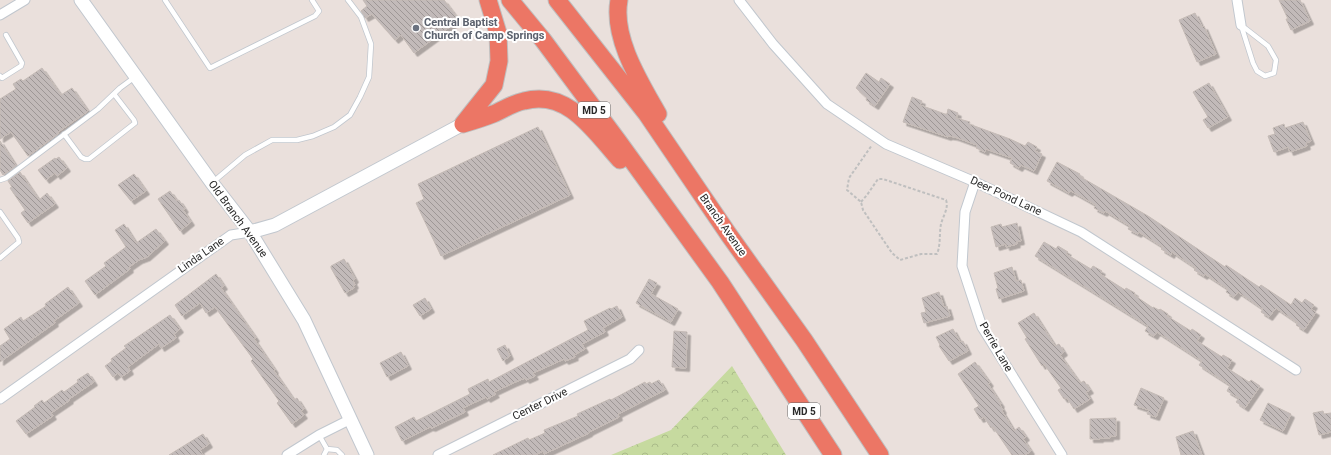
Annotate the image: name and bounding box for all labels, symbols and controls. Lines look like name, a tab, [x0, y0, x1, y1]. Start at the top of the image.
place label: Central Baptist Church of Camp Springs	[424, 16, 545, 42]
marker: Central Baptist Church of Camp Springs	[411, 23, 421, 33]
road number: MD 5	[578, 102, 610, 118]
street label: Deer Pond Lane	[968, 174, 1044, 218]
street label: Old Branch Avenue	[206, 178, 270, 260]
street label: Branch Avenue	[697, 191, 749, 259]
street label: Linda Lane	[175, 234, 227, 276]
street label: Perrie Lane	[977, 320, 1016, 374]
street label: Center Drive	[510, 385, 570, 423]
road number: MD 5	[788, 403, 820, 419]

